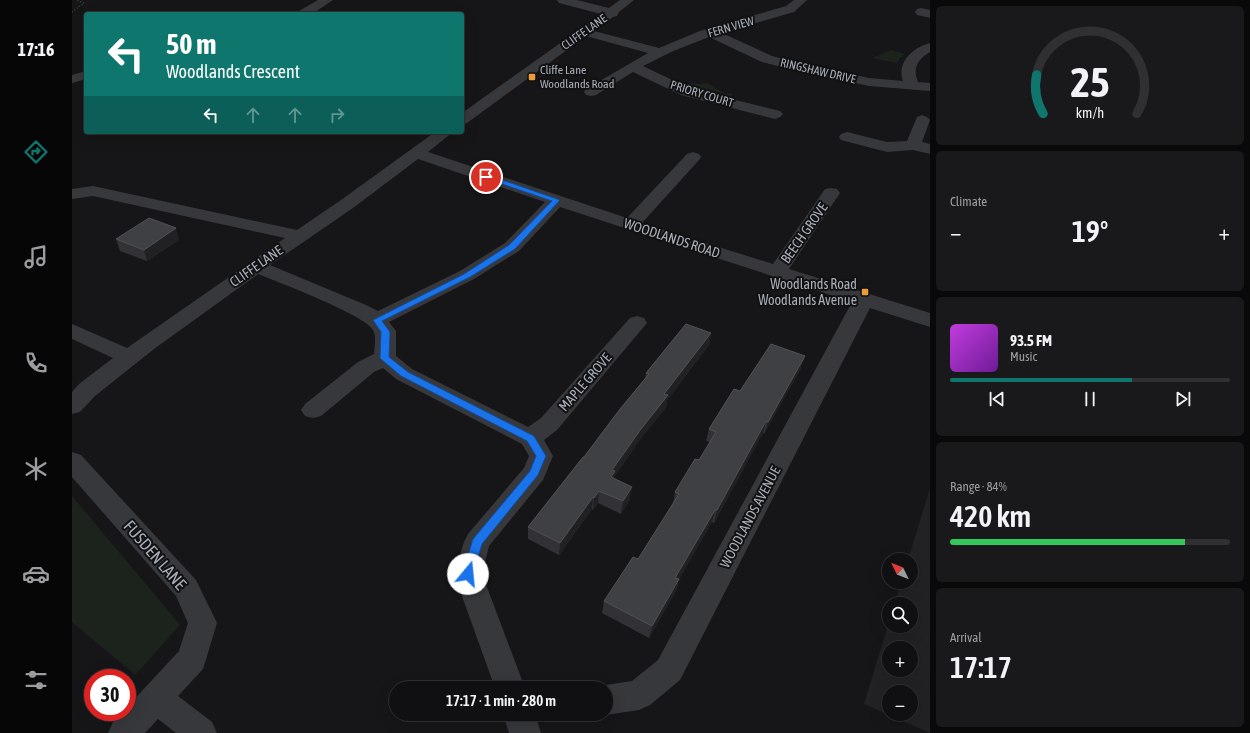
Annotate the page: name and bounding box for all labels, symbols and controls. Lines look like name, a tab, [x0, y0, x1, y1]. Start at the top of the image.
street label: CLIFFE LANE	[559, 11, 609, 53]
street label: FERN VIEW	[706, 14, 756, 40]
icon: left	[100, 28, 152, 80]
text: 50 m	[166, 28, 216, 60]
text: 17:16	[17, 39, 55, 60]
street label: RINGSHAW DRIVE	[779, 55, 857, 87]
text: 25	[1070, 58, 1110, 106]
text: Woodlands Crescent	[166, 61, 300, 82]
place label: Cliffe Lane Woodlands Road	[540, 63, 614, 91]
marker: Cliffe Lane Woodlands Road	[527, 72, 537, 82]
street label: PRIORY COURT	[669, 78, 736, 110]
icon: left	[200, 104, 222, 126]
icon: ahead	[242, 104, 264, 126]
icon: ahead	[284, 104, 306, 126]
icon: right	[326, 104, 348, 126]
text: km/h	[1076, 104, 1104, 120]
icon: directions	[22, 138, 50, 166]
pin	[469, 160, 503, 194]
icon: arrive	[475, 166, 497, 188]
text: Climate	[950, 194, 987, 209]
street label: BEECH GROVE	[777, 200, 831, 266]
text: 19°	[1072, 214, 1108, 248]
street label: WOODLANDS ROAD	[622, 215, 722, 261]
text: −	[950, 219, 961, 245]
text: +	[1219, 219, 1230, 245]
street label: CLIFFE LANE	[226, 242, 286, 290]
icon: music	[22, 243, 50, 271]
place label: Woodlands Road Woodlands Avenue	[758, 276, 857, 308]
marker: Woodlands Road Woodlands Avenue	[860, 287, 870, 297]
text: 93.5 FM	[1010, 332, 1052, 349]
icon: phone	[22, 349, 50, 377]
text: Music	[1010, 349, 1037, 364]
street label: MAPLE GROVE	[555, 350, 615, 414]
icon: previous	[986, 388, 1008, 410]
icon: pause	[1079, 388, 1101, 410]
icon: next	[1172, 388, 1194, 410]
icon: climate	[22, 455, 50, 483]
street label: WOODLANDS AVENUE	[717, 464, 783, 570]
text: Range · 84%	[950, 479, 1007, 494]
text: 420 km	[950, 499, 1031, 533]
street label: FUSDEN LANE	[119, 516, 191, 594]
position arrow	[447, 553, 489, 595]
north arrow	[882, 553, 918, 589]
map controls	[882, 553, 918, 721]
icon: car	[22, 560, 50, 588]
button: search	[882, 597, 918, 633]
text: Arrival	[950, 630, 982, 645]
button: +	[882, 641, 918, 677]
text: 17:17	[950, 650, 1012, 684]
icon: filters	[22, 666, 50, 694]
speed limit sign: 30	[84, 669, 136, 721]
button: −	[882, 685, 918, 721]
text: 17:17 · 1 min · 280 m	[446, 692, 556, 709]

